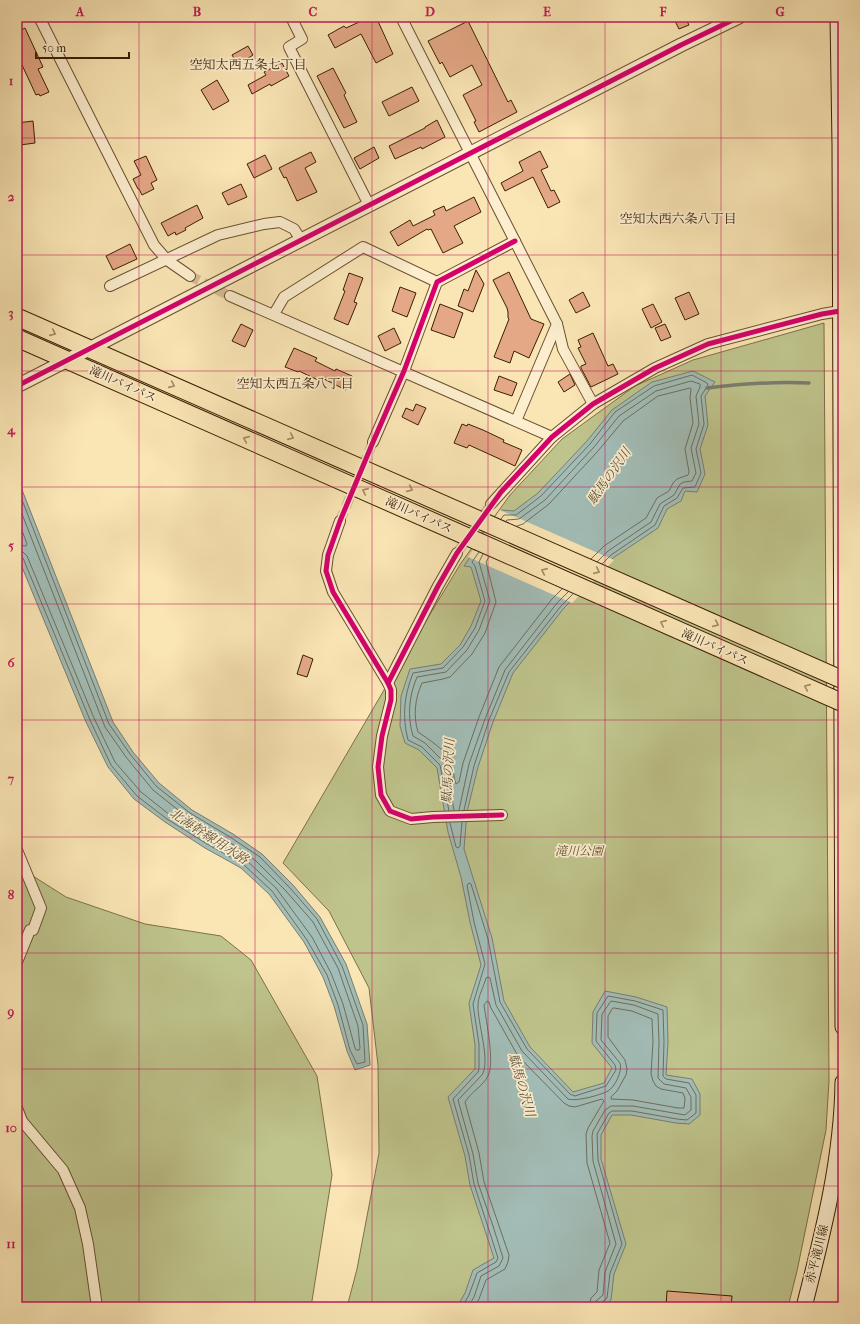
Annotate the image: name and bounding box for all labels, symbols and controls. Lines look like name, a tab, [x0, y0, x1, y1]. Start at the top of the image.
text: A	[75, 4, 85, 19]
text: B	[193, 4, 202, 19]
text: C	[309, 4, 318, 19]
text: D	[425, 4, 435, 19]
text: E	[543, 4, 551, 19]
text: F	[659, 4, 667, 19]
text: G	[775, 4, 785, 19]
scale bar	[36, 34, 129, 60]
text: 50 m	[42, 41, 66, 55]
district label: 空知太西五条七丁目	[189, 57, 307, 72]
text: 1	[9, 73, 14, 88]
text: 2	[8, 189, 15, 204]
district label: 空知太西六条八丁目	[619, 211, 737, 226]
text: 3	[8, 305, 14, 321]
one-way arrow	[49, 328, 56, 336]
street label: 滝川バイパス	[87, 363, 159, 405]
district label: 空知太西五条八丁目	[236, 376, 354, 391]
one-way arrow	[167, 380, 175, 388]
text: 4	[6, 422, 16, 438]
one-way arrow	[286, 432, 294, 440]
one-way arrow	[243, 435, 250, 443]
water label: 駄馬の沢川	[584, 443, 635, 507]
one-way arrow	[406, 484, 413, 492]
one-way arrow	[361, 488, 369, 496]
street label: 滝川バイパス	[383, 494, 455, 536]
text: 5	[8, 538, 14, 553]
one-way arrow	[592, 566, 600, 574]
one-way arrow	[541, 568, 548, 576]
one-way arrow	[711, 619, 719, 627]
one-way arrow	[660, 620, 667, 628]
street label: 滝川バイパス	[679, 626, 751, 668]
text: 6	[7, 655, 15, 670]
one-way arrow	[804, 684, 811, 692]
water label: 駄馬の沢川	[439, 736, 457, 804]
text: 7	[7, 771, 15, 786]
water label: 北海幹線用水路	[167, 805, 252, 868]
park label: 滝川公園	[555, 844, 605, 858]
text: 8	[8, 887, 15, 902]
text: 9	[7, 1004, 15, 1020]
water label: 駄馬の沢川	[506, 1052, 539, 1120]
text: 10	[5, 1120, 17, 1135]
street label: 赤平滝川線	[803, 1223, 831, 1285]
text: 11	[6, 1236, 16, 1251]

